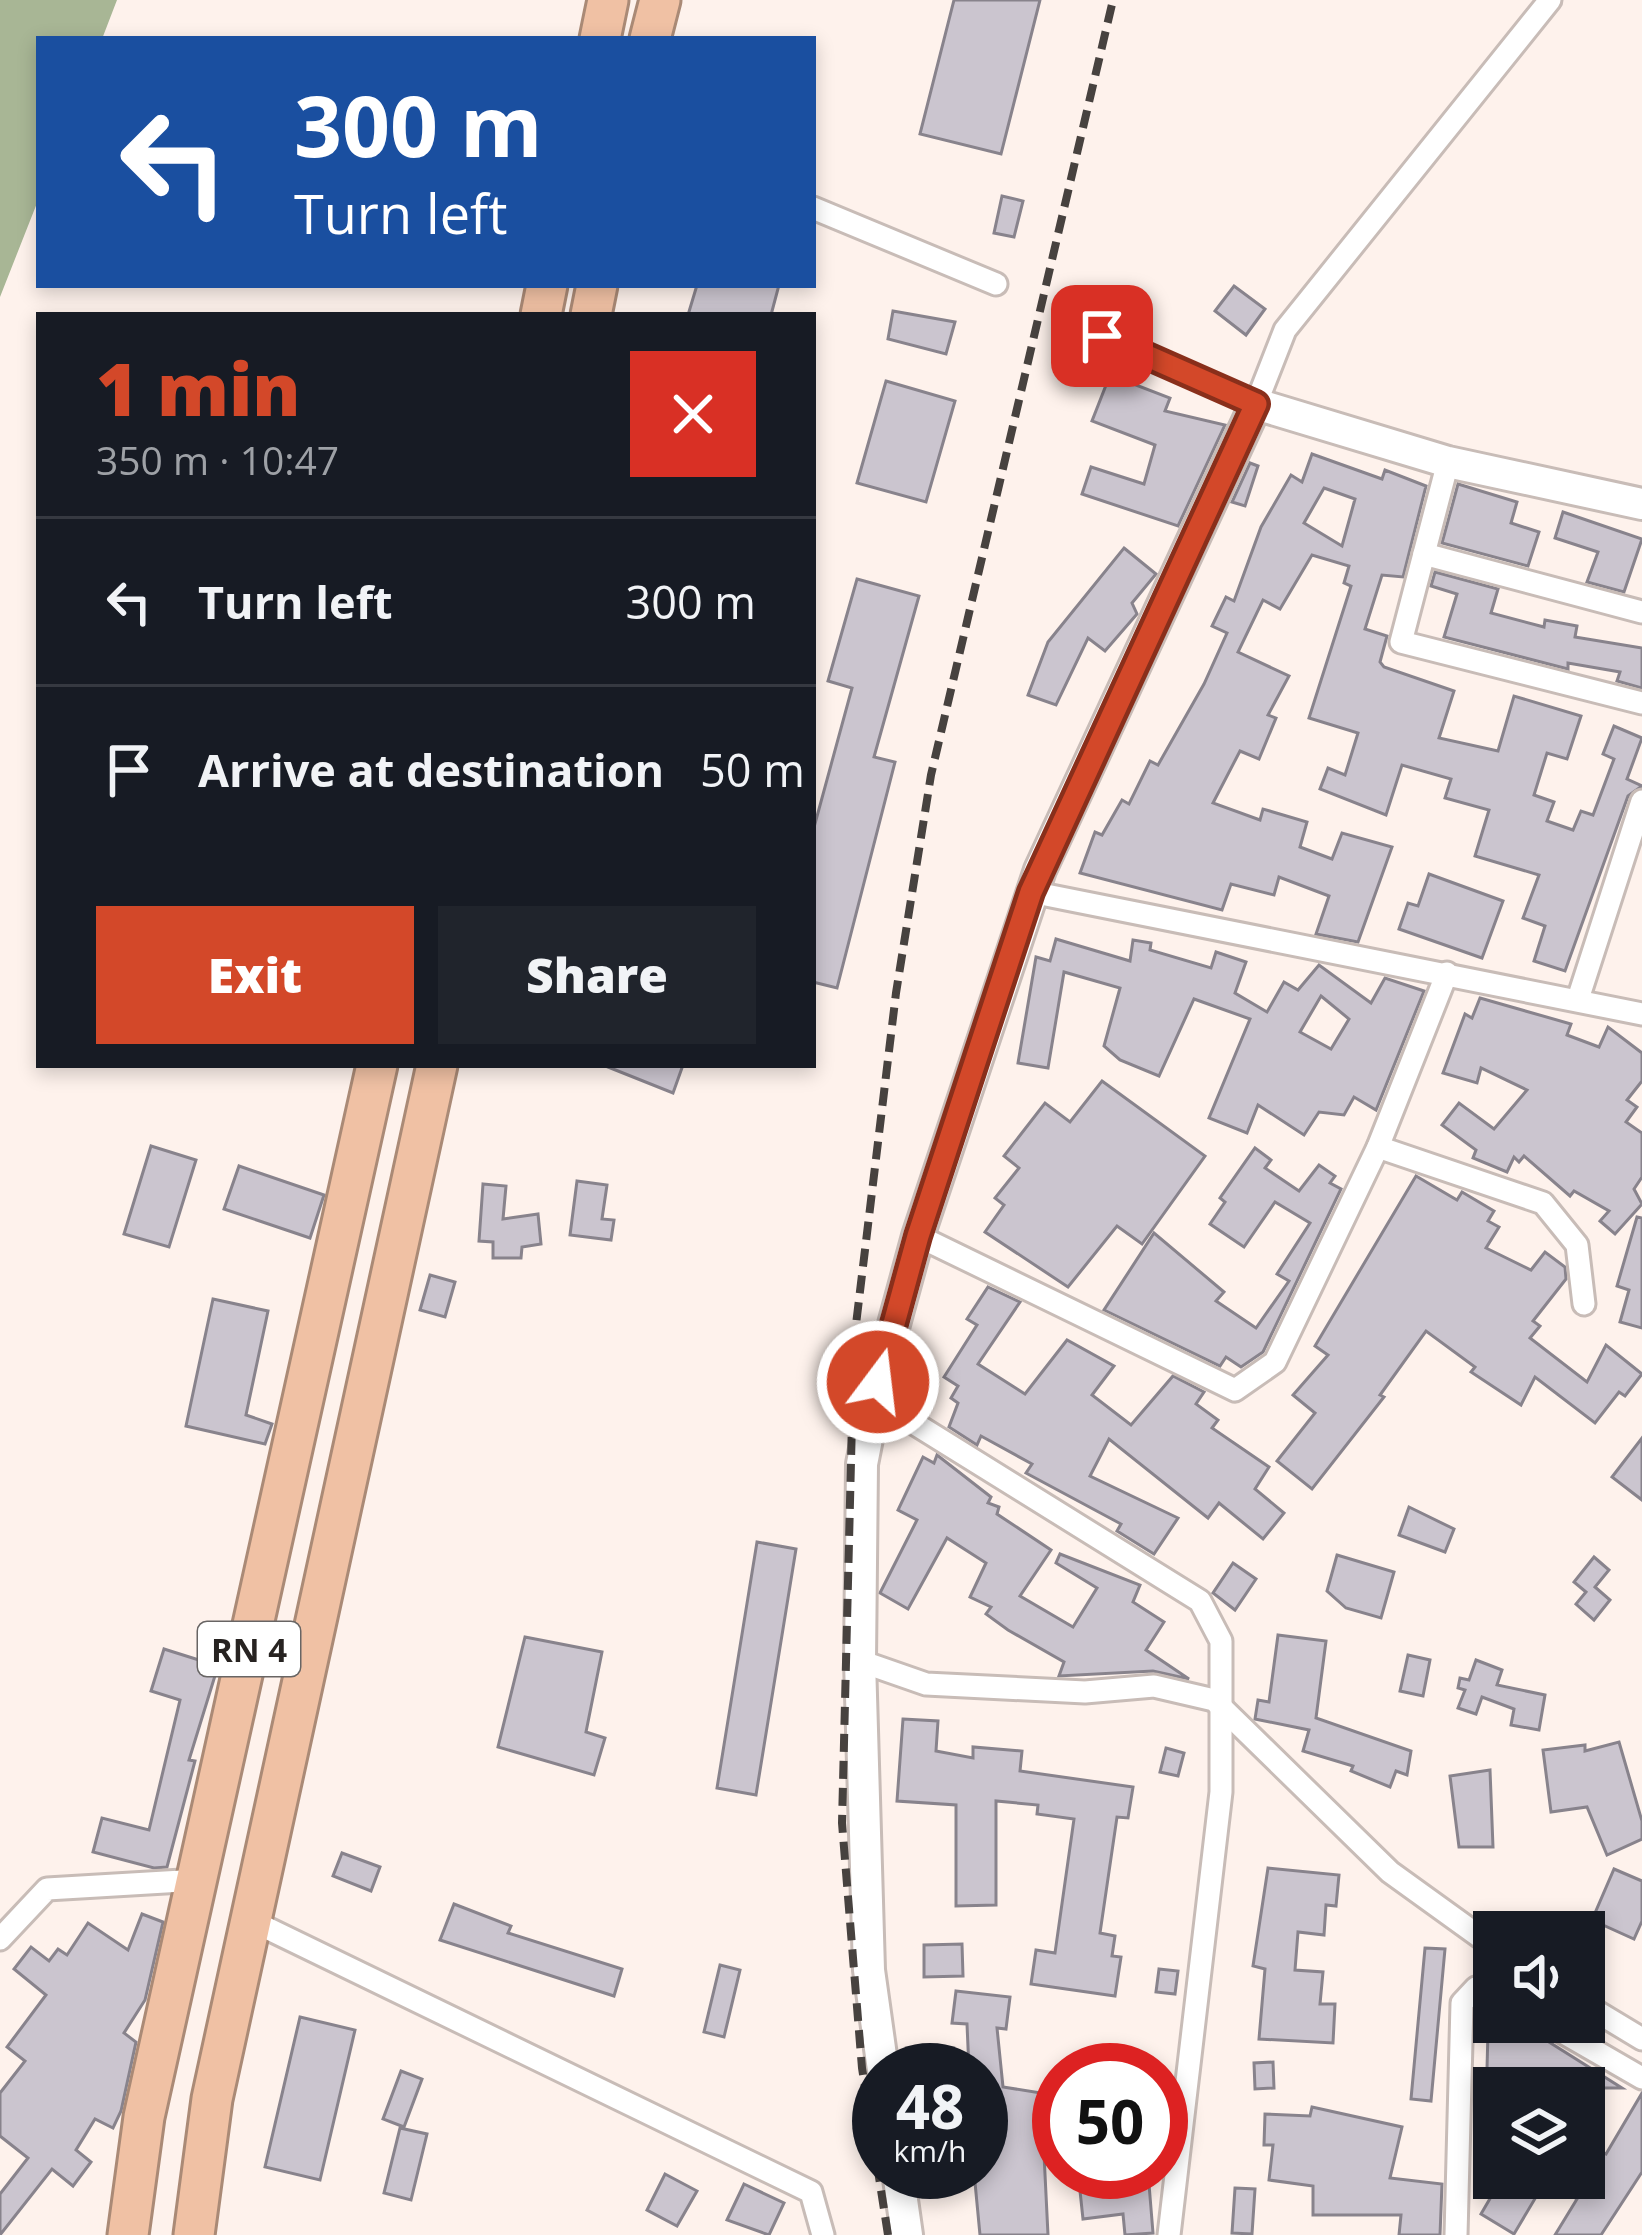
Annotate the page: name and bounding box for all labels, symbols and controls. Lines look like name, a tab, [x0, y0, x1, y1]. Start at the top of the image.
text: 300 m	[294, 67, 542, 182]
icon: left	[96, 84, 252, 240]
text: Turn left	[294, 176, 507, 250]
pin	[1051, 285, 1153, 387]
icon: arrive	[1069, 303, 1135, 369]
text: 1 min	[96, 339, 301, 437]
button: close	[630, 351, 756, 477]
text: 350 m · 10:47	[96, 433, 339, 486]
icon: left	[96, 569, 162, 635]
text: Turn left	[198, 571, 393, 632]
text: 300 m	[625, 571, 756, 632]
icon: arrive	[96, 737, 162, 803]
text: Arrive at destination	[198, 739, 664, 800]
text: 50 m	[700, 739, 805, 800]
button: Exit	[96, 906, 414, 1044]
button: Share	[438, 906, 756, 1044]
position arrow	[815, 1319, 941, 1445]
road number: RN 4	[198, 1622, 300, 1676]
map controls	[1473, 1911, 1605, 2199]
button: sound	[1473, 1911, 1605, 2043]
speed limit sign: 50	[1032, 2043, 1188, 2199]
text: 48	[896, 2065, 964, 2147]
button: layers	[1473, 2067, 1605, 2199]
text: km/h	[894, 2130, 966, 2171]

